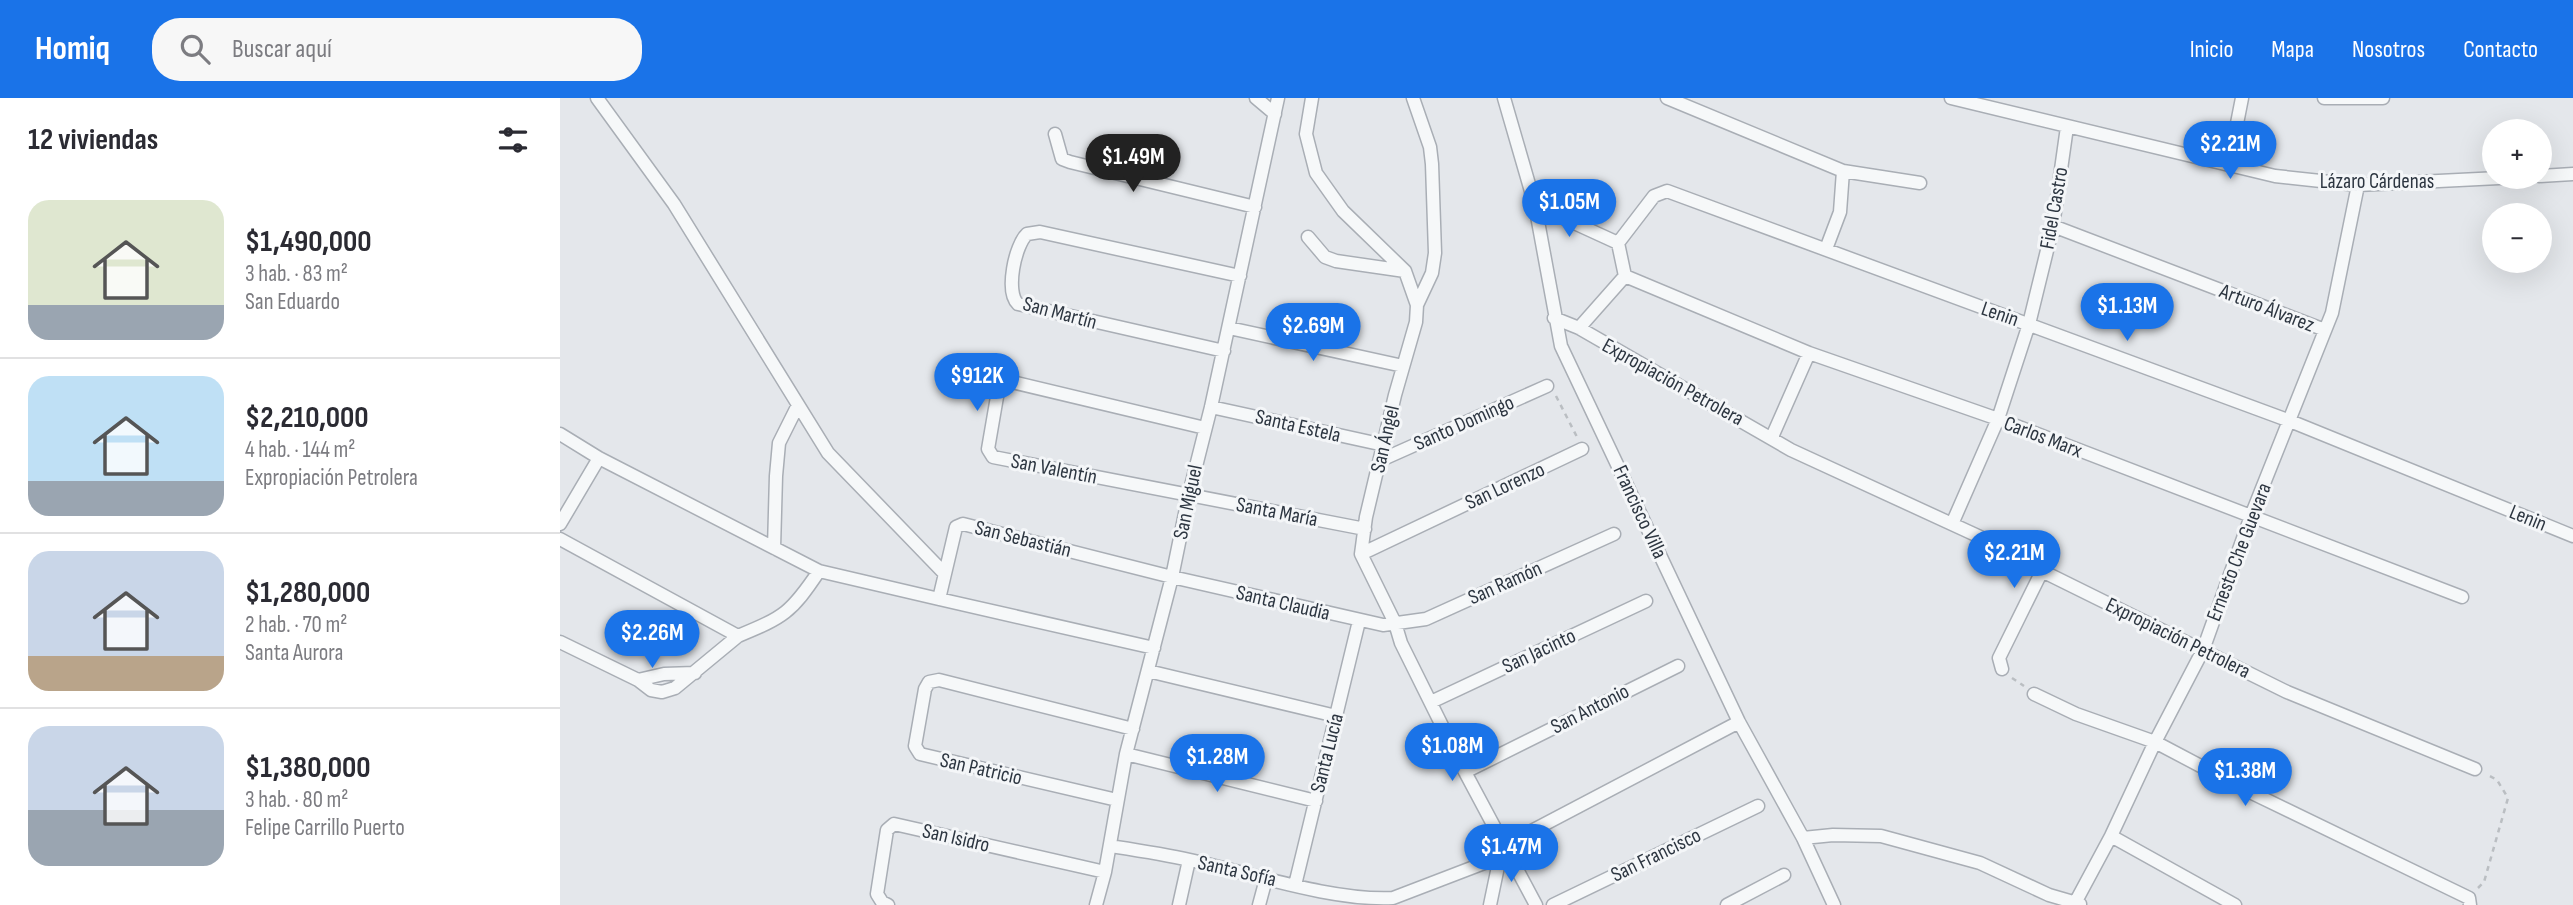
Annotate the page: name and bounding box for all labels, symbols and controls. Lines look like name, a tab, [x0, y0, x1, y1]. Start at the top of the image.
search box	[152, 18, 642, 81]
text: Homiq	[35, 29, 110, 69]
icon: search	[176, 30, 214, 68]
text: Buscar aquí	[232, 34, 332, 65]
text: Inicio	[2190, 35, 2233, 64]
text: Mapa	[2271, 35, 2314, 64]
text: Nosotros	[2352, 35, 2425, 64]
text: Contacto	[2463, 35, 2538, 64]
map controls	[2482, 119, 2552, 273]
button: +	[2482, 119, 2552, 189]
icon: filters	[494, 121, 532, 159]
text: 12 viviendas	[28, 122, 158, 158]
pin: $2.21M	[2173, 122, 2287, 181]
text: $2.21M	[2199, 130, 2261, 158]
pin: $1.49M	[1076, 134, 1190, 194]
text: $1.49M	[1102, 143, 1164, 171]
street label: Fidel Castro	[2034, 165, 2074, 251]
street label: Lázaro Cárdenas	[2320, 169, 2434, 194]
pin: $1.05M	[1512, 180, 1626, 239]
text: $1.05M	[1538, 188, 1600, 216]
button: −	[2482, 203, 2552, 273]
text: $1,490,000	[245, 224, 371, 260]
icon: home	[84, 228, 168, 312]
text: 3 hab. · 83 m²	[245, 260, 348, 288]
street label: Arturo Álvarez	[2215, 278, 2318, 338]
pin: $1.13M	[2070, 284, 2184, 343]
text: San Eduardo	[245, 288, 340, 316]
street label: San Martín	[1020, 291, 1100, 335]
text: $1.13M	[2097, 292, 2157, 320]
street label: Lenin	[1978, 296, 2022, 332]
pin: $2.69M	[1256, 303, 1370, 363]
text: $2.69M	[1282, 312, 1344, 340]
street label: Expropiación Petrolera	[1598, 333, 1748, 431]
pin: $912K	[928, 354, 1026, 413]
text: $912K	[950, 362, 1004, 390]
street label: Santo Domingo	[1410, 390, 1518, 456]
text: $2,210,000	[245, 400, 369, 436]
street label: San Ángel	[1365, 403, 1405, 475]
icon: home	[84, 404, 168, 488]
street label: Santa Estela	[1253, 404, 1343, 448]
street label: Carlos Marx	[2000, 411, 2086, 463]
text: 4 hab. · 144 m²	[245, 436, 356, 464]
street label: San Valentín	[1009, 448, 1099, 490]
street label: San Lorenzo	[1461, 457, 1549, 515]
street label: Francisco Villa	[1608, 461, 1672, 563]
street label: San Miguel	[1168, 463, 1208, 541]
text: Expropiación Petrolera	[245, 464, 418, 492]
street label: Ernesto Che Guevara	[2201, 479, 2277, 625]
street label: Santa María	[1234, 492, 1320, 532]
street label: Lenin	[2506, 499, 2550, 537]
street label: San Sebastián	[972, 515, 1074, 563]
pin: $2.21M	[1957, 531, 2071, 590]
text: $2.21M	[1983, 539, 2045, 567]
street label: San Ramón	[1464, 556, 1546, 610]
text: $1,280,000	[245, 575, 370, 611]
icon: home	[84, 579, 168, 663]
street label: Santa Claudia	[1234, 580, 1332, 626]
street label: Expropiación Petrolera	[2102, 592, 2254, 684]
pin: $2.26M	[595, 610, 709, 670]
text: 2 hab. · 70 m²	[245, 611, 347, 639]
text: $2.26M	[621, 619, 683, 647]
street label: San Jacinto	[1498, 623, 1580, 679]
text: Santa Aurora	[245, 639, 343, 667]
street label: San Antonio	[1547, 679, 1633, 739]
street label: Santa Lucía	[1305, 711, 1349, 795]
pin: $1.08M	[1395, 724, 1509, 783]
text: $1.08M	[1421, 732, 1483, 760]
pin: $1.28M	[1160, 734, 1274, 794]
text: $1.28M	[1186, 743, 1248, 771]
street label: San Patricio	[938, 747, 1024, 791]
pin: $1.38M	[2188, 748, 2302, 808]
text: $1,380,000	[245, 750, 370, 786]
icon: home	[84, 754, 168, 838]
text: $1.38M	[2214, 757, 2276, 785]
text: 3 hab. · 80 m²	[245, 786, 348, 814]
text: Felipe Carrillo Puerto	[245, 814, 405, 842]
street label: San Isidro	[920, 818, 992, 858]
street label: San Francisco	[1607, 823, 1705, 887]
pin: $1.47M	[1454, 824, 1568, 884]
text: $1.47M	[1480, 833, 1542, 861]
street label: Santa Sofía	[1195, 850, 1279, 892]

